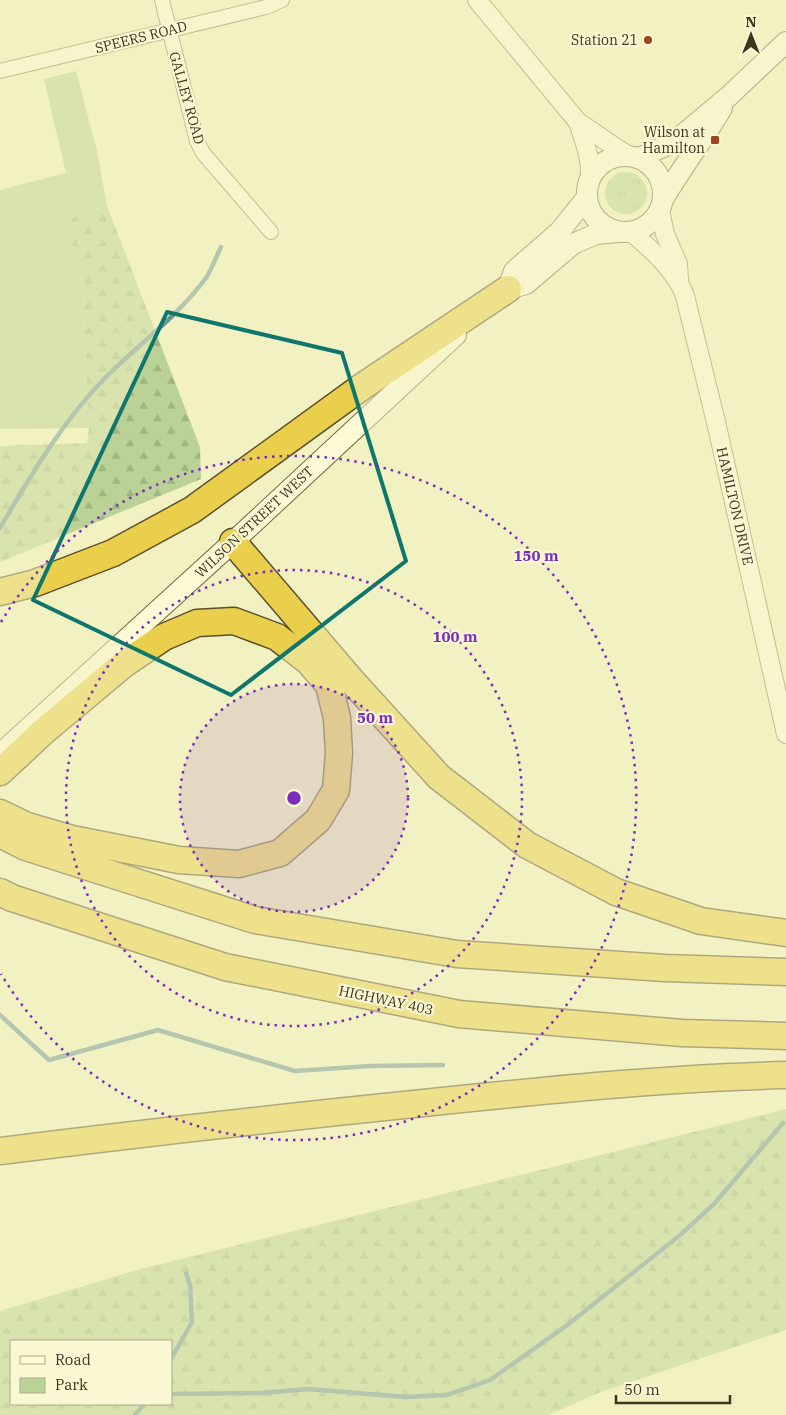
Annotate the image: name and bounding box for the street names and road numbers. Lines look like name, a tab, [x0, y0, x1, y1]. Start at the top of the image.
street label: SPEERS ROAD	[93, 17, 189, 57]
street label: GALLEY ROAD	[165, 50, 209, 146]
street label: HAMILTON DRIVE	[713, 445, 757, 567]
street label: WILSON STREET WEST	[191, 462, 317, 582]
street label: HIGHWAY 403	[337, 981, 435, 1019]

